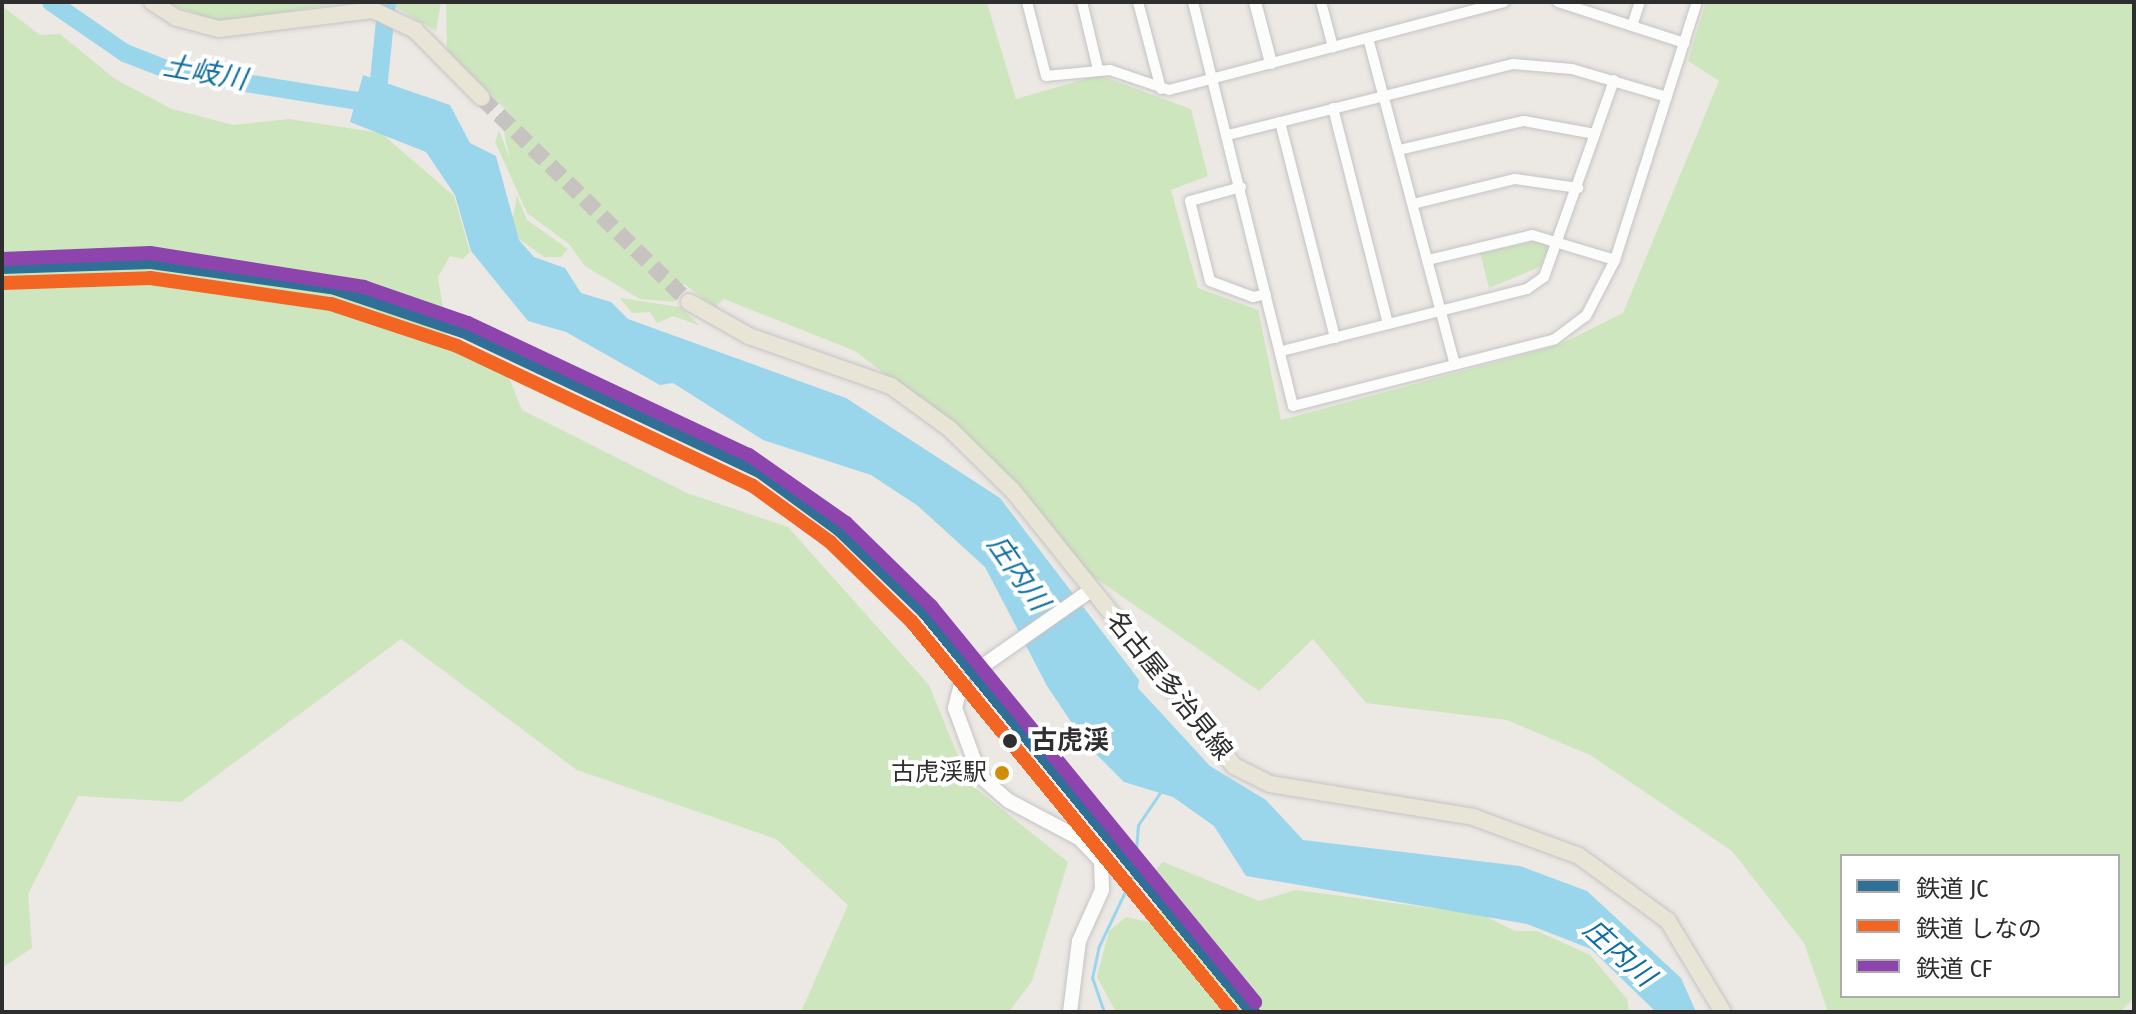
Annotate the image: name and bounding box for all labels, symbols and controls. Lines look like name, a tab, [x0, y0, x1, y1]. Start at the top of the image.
water label: 土岐川	[161, 49, 249, 97]
water label: 庄内川	[980, 529, 1056, 617]
street label: 名古屋多治見線	[1100, 605, 1238, 767]
place label: 古虎渓	[1031, 725, 1109, 757]
marker: 古虎渓	[996, 727, 1024, 755]
place label: 古虎渓駅	[891, 759, 987, 787]
marker: 古虎渓駅	[994, 765, 1010, 781]
legend	[1840, 854, 2120, 998]
text: 鉄道 JC	[1916, 875, 1988, 903]
water label: 庄内川	[1577, 912, 1661, 994]
text: 鉄道 しなの	[1916, 915, 2042, 943]
text: 鉄道 CF	[1916, 955, 1992, 983]

